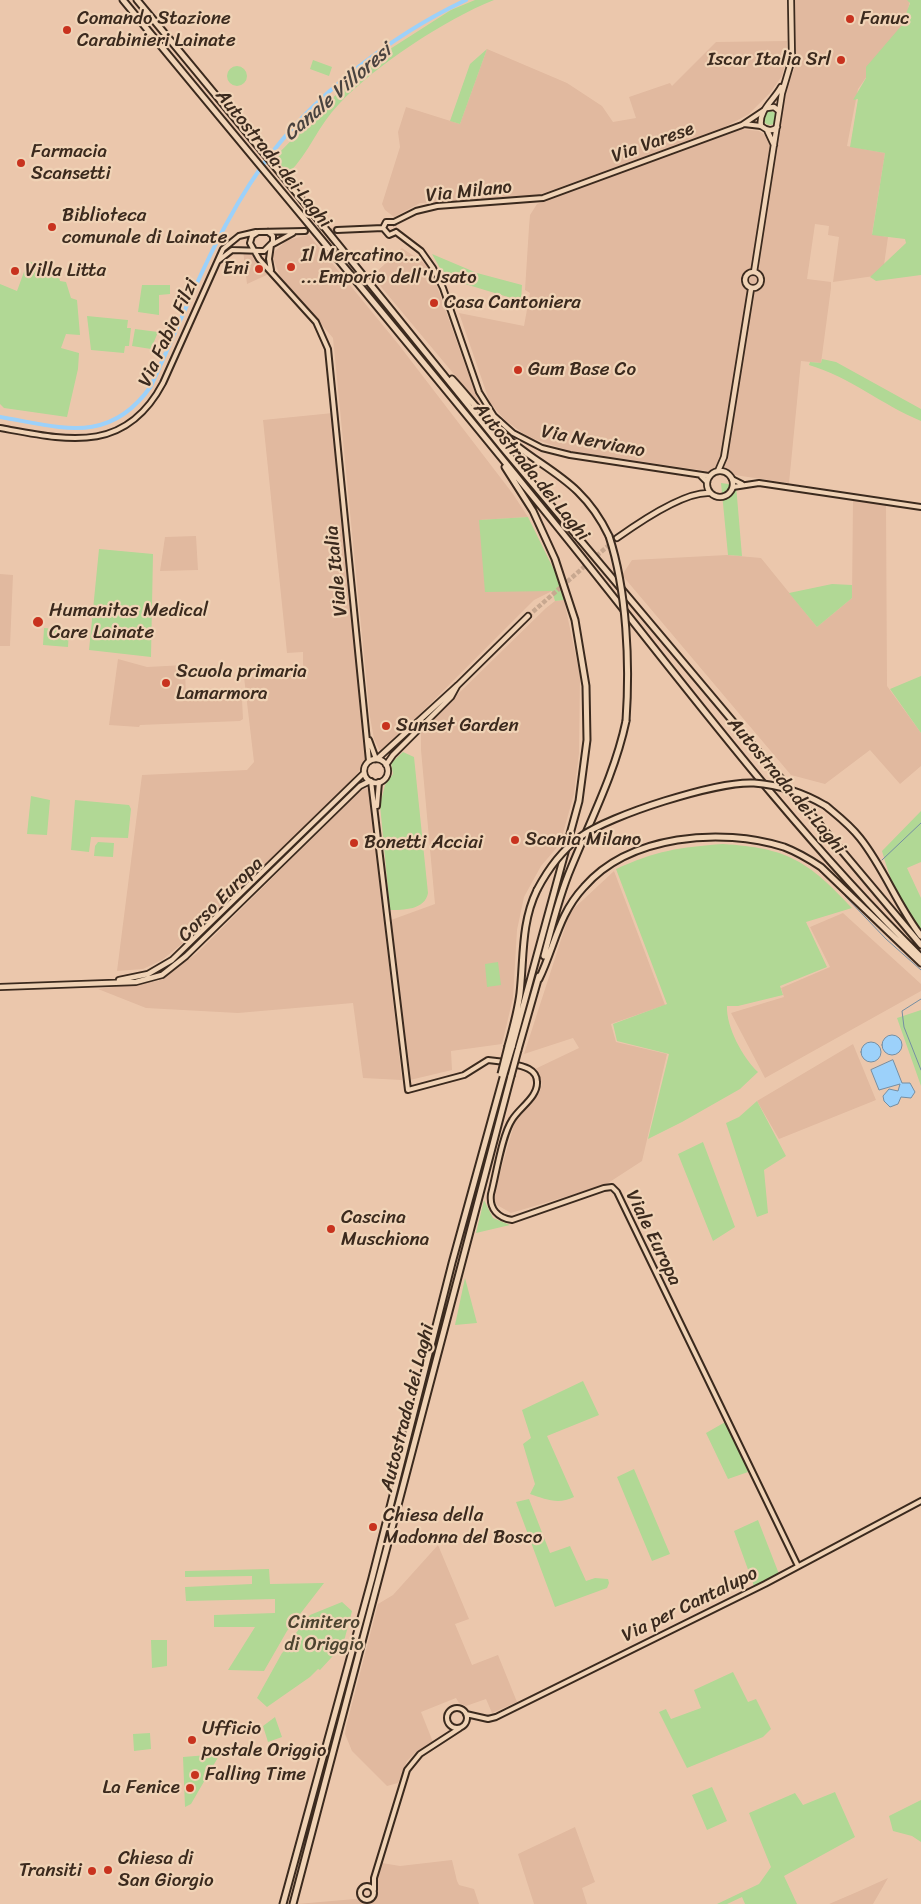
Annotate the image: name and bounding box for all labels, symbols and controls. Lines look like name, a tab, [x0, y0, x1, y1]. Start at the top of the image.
place label: Comando Stazione Carabinieri Lainate	[77, 8, 236, 52]
place label: Fanuc	[860, 8, 910, 30]
marker: Fanuc	[844, 13, 856, 25]
marker: Comando Stazione Carabinieri Lainate	[61, 24, 73, 36]
water label: Canale Villoresi	[279, 40, 397, 146]
place label: Iscar Italia Srl	[707, 49, 831, 71]
marker: Iscar Italia Srl	[835, 54, 847, 66]
street label: Autostrada dei Laghi	[210, 85, 336, 233]
street label: Via Varese	[609, 118, 697, 168]
place label: Farmacia Scansetti	[31, 141, 111, 185]
marker: Farmacia Scansetti	[15, 157, 27, 169]
street label: Via Milano	[425, 176, 513, 208]
place label: Biblioteca comunale di Lainate	[62, 205, 227, 249]
marker: Biblioteca comunale di Lainate	[46, 221, 58, 233]
place label: Il Mercatino... ...Emporio dell'Usato	[301, 245, 477, 289]
place label: Eni	[223, 258, 249, 280]
place label: Villa Litta	[25, 260, 106, 282]
marker: Il Mercatino... ...Emporio dell'Usato	[285, 261, 297, 273]
marker: Eni	[253, 263, 265, 275]
marker: Villa Litta	[9, 265, 21, 277]
street label: Via Fabio Filzi	[134, 276, 204, 390]
place label: Casa Cantoniera	[444, 292, 581, 314]
marker: Casa Cantoniera	[428, 297, 440, 309]
place label: Gum Base Co	[528, 359, 636, 381]
marker: Gum Base Co	[512, 364, 524, 376]
street label: Autostrada dei Laghi	[468, 398, 594, 546]
street label: Via Nerviano	[539, 421, 647, 463]
street label: Viale Italia	[321, 524, 353, 618]
place label: Humanitas Medical Care Lainate	[49, 600, 208, 644]
marker: Humanitas Medical Care Lainate	[31, 615, 45, 629]
place label: Scuola primaria Lamarmora	[176, 661, 307, 705]
marker: Scuola primaria Lamarmora	[160, 677, 172, 689]
street label: Autostrada dei Laghi	[722, 713, 850, 859]
place label: Sunset Garden	[396, 715, 519, 737]
marker: Sunset Garden	[380, 720, 392, 732]
place label: Scania Milano	[525, 829, 641, 851]
place label: Bonetti Acciai	[364, 832, 483, 854]
marker: Scania Milano	[509, 834, 521, 846]
marker: Bonetti Acciai	[348, 837, 360, 849]
street label: Corso Europa	[174, 853, 268, 947]
street label: Viale Europa	[620, 1187, 686, 1289]
place label: Cascina Muschiona	[341, 1207, 429, 1251]
marker: Cascina Muschiona	[325, 1223, 337, 1235]
street label: Autostrada dei Laghi	[376, 1322, 440, 1494]
place label: Chiesa della Madonna del Bosco	[383, 1505, 542, 1549]
marker: Chiesa della Madonna del Bosco	[367, 1521, 379, 1533]
street label: Via per Cantalupo	[618, 1562, 762, 1648]
park label: Cimitero di Origgio	[284, 1612, 364, 1656]
place label: Ufficio postale Origgio	[202, 1718, 326, 1762]
marker: Ufficio postale Origgio	[186, 1734, 198, 1746]
place label: Falling Time	[205, 1764, 306, 1786]
marker: Falling Time	[189, 1769, 201, 1781]
place label: La Fenice	[102, 1777, 180, 1799]
marker: La Fenice	[184, 1782, 196, 1794]
place label: Chiesa di San Giorgio	[118, 1848, 214, 1892]
place label: Transiti	[19, 1860, 82, 1882]
marker: Chiesa di San Giorgio	[102, 1864, 114, 1876]
marker: Transiti	[86, 1865, 98, 1877]

